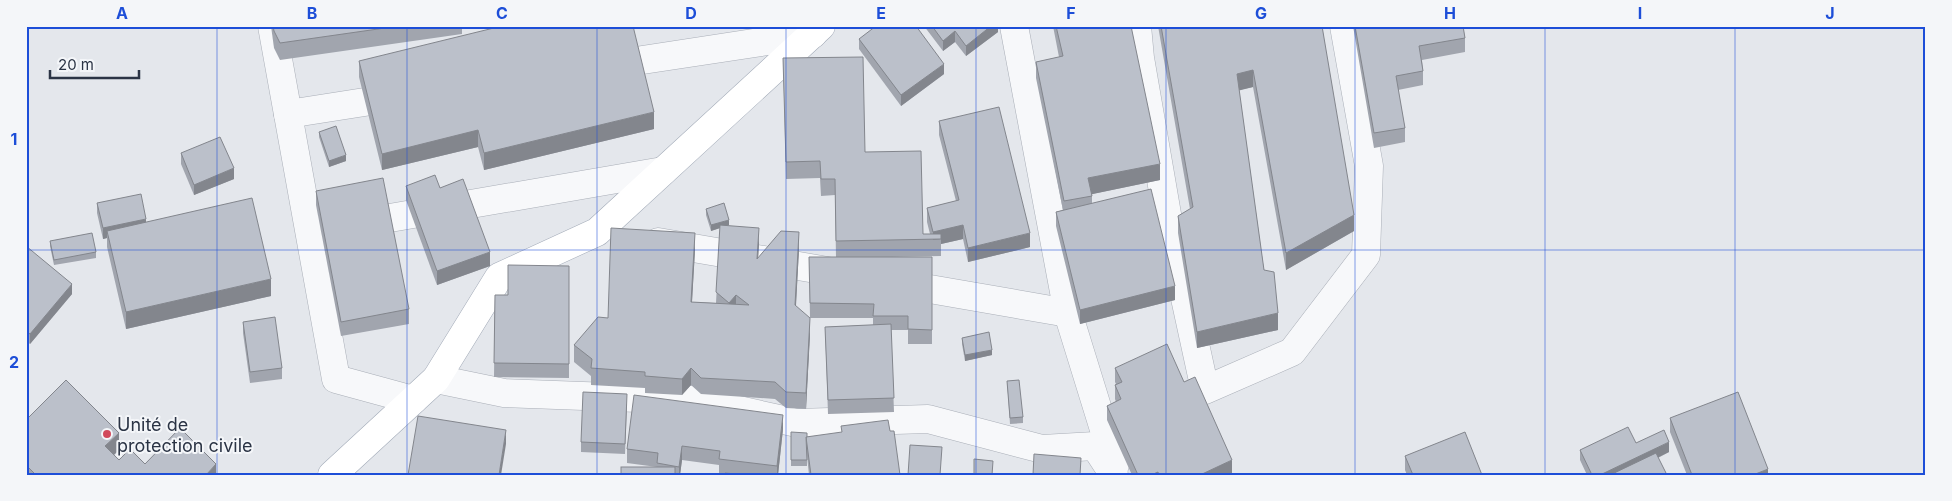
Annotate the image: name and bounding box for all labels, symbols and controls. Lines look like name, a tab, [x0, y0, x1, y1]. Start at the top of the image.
text: A	[116, 3, 128, 23]
text: B	[307, 3, 317, 23]
text: C	[496, 3, 508, 23]
text: D	[685, 3, 697, 23]
text: E	[876, 3, 886, 23]
text: F	[1066, 3, 1076, 23]
text: G	[1255, 3, 1267, 23]
text: H	[1444, 3, 1456, 23]
text: I	[1638, 3, 1642, 23]
text: J	[1825, 3, 1835, 23]
scale bar	[50, 48, 139, 80]
text: 20 m	[58, 55, 94, 74]
text: 1	[11, 129, 17, 149]
text: 2	[9, 352, 19, 372]
place label: Unité de protection civile	[117, 414, 253, 456]
marker: Unité de protection civile	[101, 428, 113, 440]

